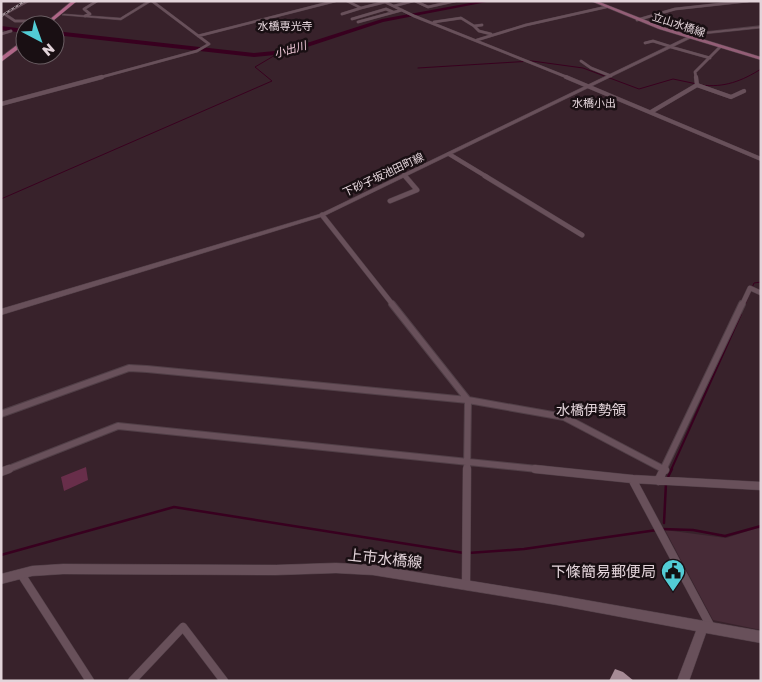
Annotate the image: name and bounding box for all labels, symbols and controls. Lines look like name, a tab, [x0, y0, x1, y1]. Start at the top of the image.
street label: 立山水橋線	[651, 9, 707, 39]
north arrow	[15, 15, 65, 65]
district label: 水橋専光寺	[258, 19, 313, 32]
water label: 小出川	[272, 38, 309, 60]
text: N	[39, 40, 58, 60]
district label: 水橋小出	[572, 96, 616, 109]
street label: 下砂子坂池田町線	[340, 150, 426, 198]
district label: 水橋伊勢領	[556, 401, 626, 418]
street label: 上市水橋線	[347, 545, 423, 571]
public building icon: 下條簡易郵便局	[660, 558, 686, 592]
place label: 下條簡易郵便局	[551, 562, 656, 580]

